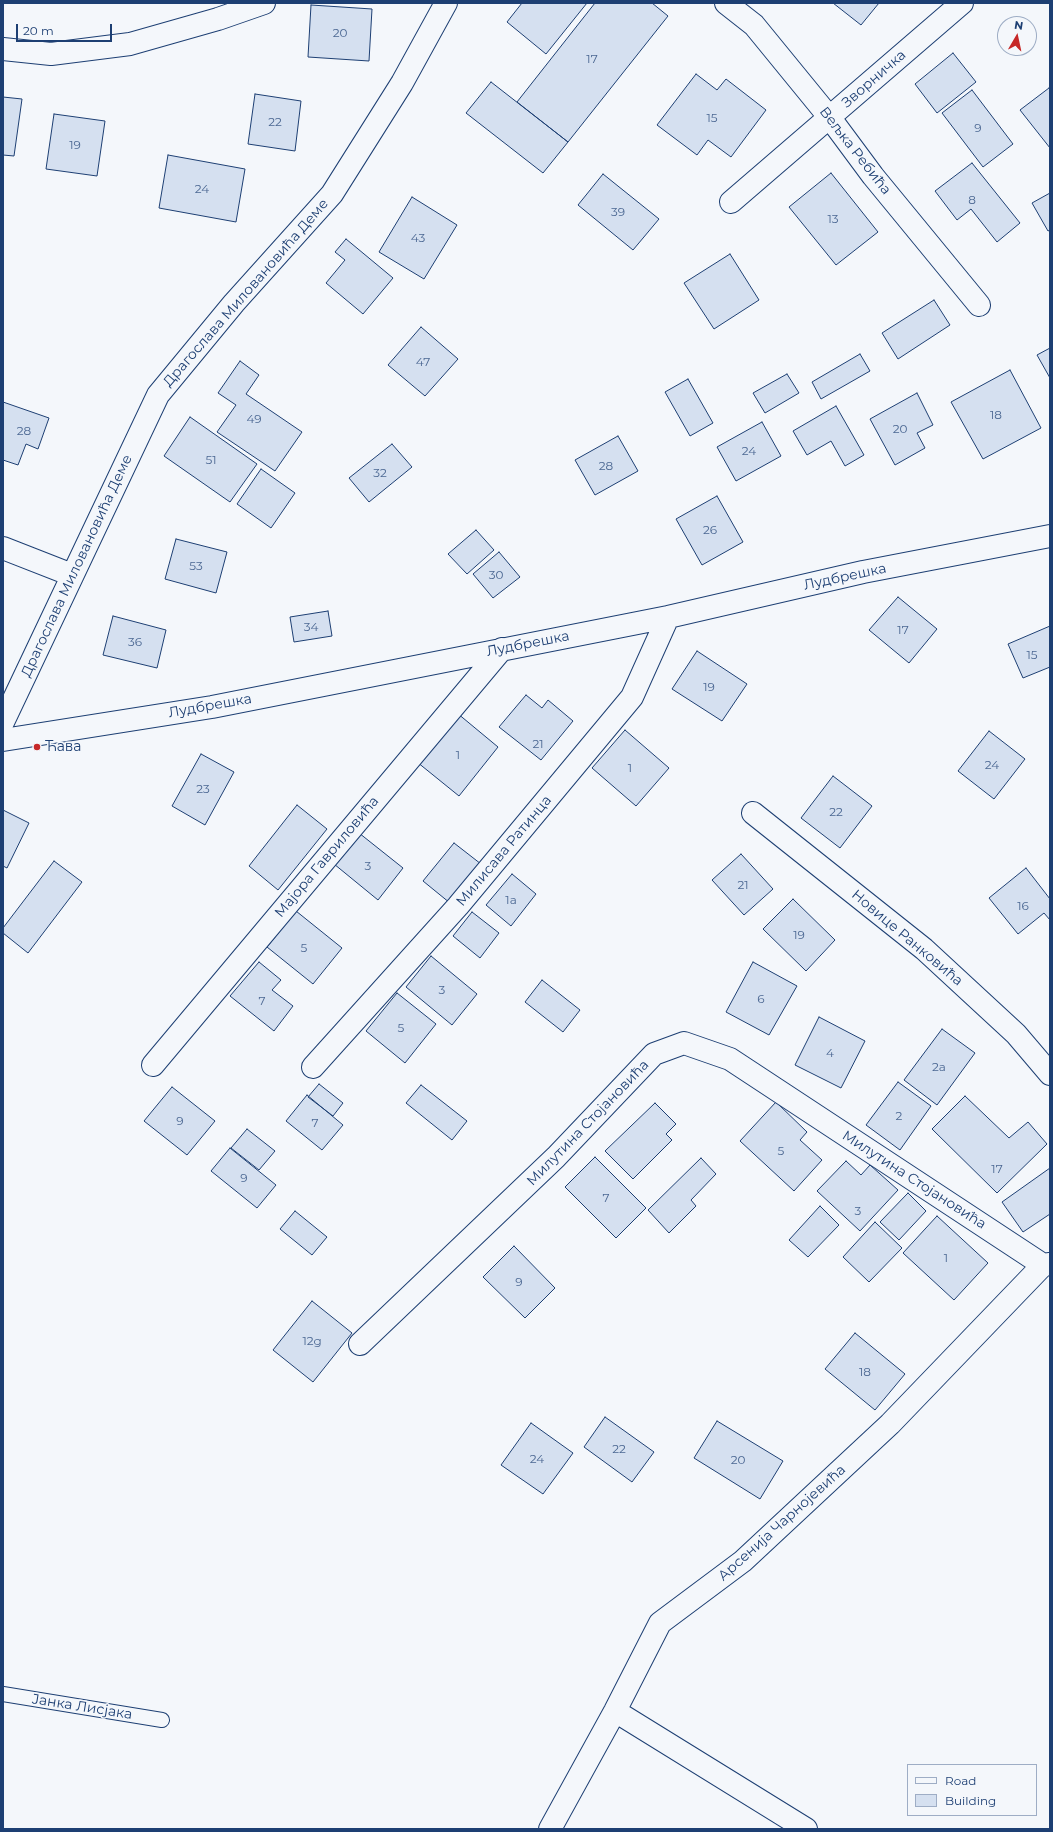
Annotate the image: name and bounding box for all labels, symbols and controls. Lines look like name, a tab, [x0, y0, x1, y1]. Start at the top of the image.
scale bar	[18, 16, 114, 42]
north arrow	[997, 16, 1037, 56]
text: N	[1013, 18, 1024, 33]
text: 20 m	[23, 23, 54, 38]
house number: 20	[333, 26, 347, 40]
street label: Зворничка	[839, 47, 909, 111]
house number: 17	[586, 52, 598, 66]
street label: Вељка Ребића	[816, 104, 894, 198]
house number: 15	[706, 111, 718, 125]
house number: 22	[268, 115, 282, 129]
house number: 9	[974, 121, 982, 135]
house number: 19	[69, 138, 81, 152]
house number: 24	[195, 182, 209, 196]
house number: 8	[968, 193, 976, 207]
street label: Драгослава Миловановића Деме	[160, 196, 332, 390]
house number: 39	[611, 205, 625, 219]
house number: 13	[827, 212, 839, 226]
house number: 43	[411, 231, 425, 245]
house number: 47	[416, 355, 430, 369]
house number: 18	[990, 408, 1002, 422]
house number: 49	[246, 412, 262, 426]
house number: 20	[893, 422, 907, 436]
house number: 28	[17, 424, 31, 438]
house number: 24	[742, 444, 756, 458]
street label: Драгослава Миловановића Деме	[18, 452, 136, 680]
house number: 51	[205, 453, 217, 467]
house number: 28	[599, 459, 613, 473]
house number: 32	[373, 466, 387, 480]
house number: 26	[703, 523, 717, 537]
house number: 53	[189, 559, 203, 573]
street label: Лудбрешка	[802, 560, 888, 594]
house number: 30	[489, 568, 503, 582]
house number: 34	[304, 620, 318, 634]
house number: 17	[897, 623, 909, 637]
street label: Лудбрешка	[485, 628, 571, 660]
house number: 36	[128, 635, 142, 649]
house number: 15	[1026, 648, 1038, 662]
house number: 19	[703, 680, 715, 694]
street label: Лудбрешка	[167, 690, 253, 722]
house number: 21	[532, 737, 544, 751]
place label: Ћава	[45, 739, 81, 755]
marker: Ћава	[32, 742, 42, 752]
house number: 1	[456, 748, 460, 762]
house number: 24	[985, 758, 999, 772]
house number: 1	[628, 761, 632, 775]
house number: 23	[196, 782, 210, 796]
street label: Милисава Ратинца	[453, 792, 555, 910]
street label: Мајора Гавриловића	[271, 793, 383, 921]
house number: 22	[829, 805, 843, 819]
house number: 3	[365, 859, 371, 873]
house number: 21	[737, 878, 749, 892]
street label: Новице Ранковића	[848, 886, 966, 990]
house number: 1a	[505, 893, 517, 907]
house number: 16	[1017, 899, 1029, 913]
house number: 19	[793, 928, 805, 942]
house number: 5	[301, 941, 307, 955]
house number: 3	[439, 983, 445, 997]
house number: 6	[757, 992, 765, 1006]
house number: 7	[258, 994, 266, 1008]
house number: 5	[398, 1021, 404, 1035]
house number: 4	[826, 1046, 834, 1060]
street label: Милутина Стојановића	[523, 1057, 653, 1189]
house number: 2a	[932, 1060, 946, 1074]
house number: 2	[896, 1109, 902, 1123]
house number: 9	[176, 1114, 184, 1128]
house number: 7	[311, 1116, 319, 1130]
street label: Милутина Стојановића	[839, 1127, 989, 1233]
house number: 5	[778, 1144, 784, 1158]
house number: 17	[991, 1162, 1003, 1176]
house number: 9	[240, 1171, 248, 1185]
house number: 7	[602, 1191, 610, 1205]
house number: 3	[855, 1204, 861, 1218]
house number: 1	[944, 1251, 948, 1265]
house number: 9	[515, 1275, 523, 1289]
house number: 12g	[302, 1334, 322, 1348]
house number: 18	[859, 1365, 871, 1379]
house number: 22	[612, 1442, 626, 1456]
house number: 24	[530, 1452, 544, 1466]
house number: 20	[731, 1453, 745, 1467]
street label: Арсенија Чарнојевића	[715, 1461, 849, 1585]
street label: Јанка Лисјака	[31, 1691, 133, 1723]
legend	[907, 1764, 1037, 1816]
text: Road	[945, 1773, 976, 1788]
text: Building	[945, 1793, 996, 1808]

